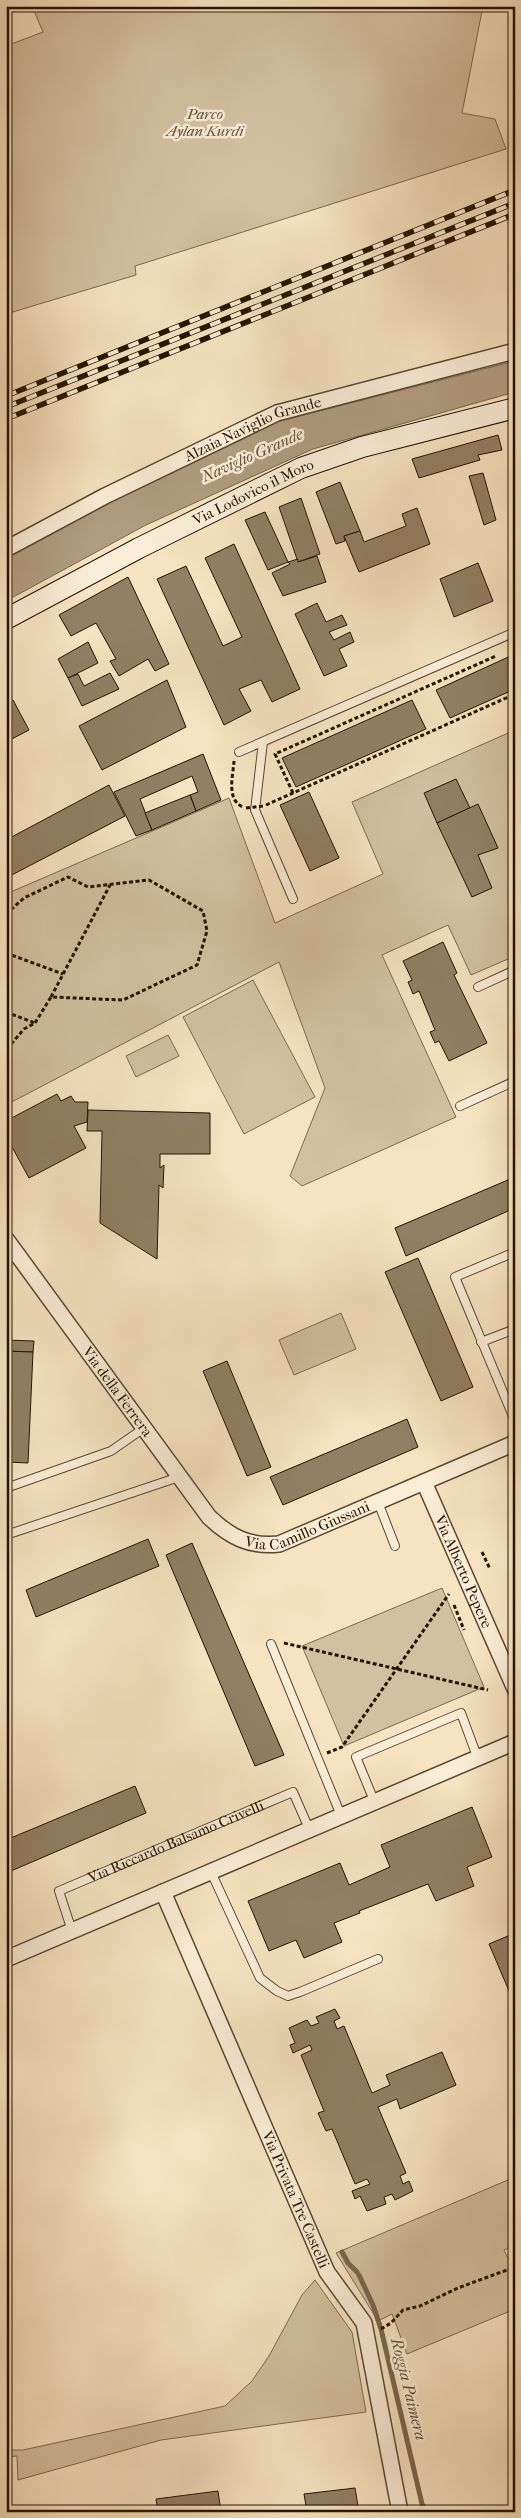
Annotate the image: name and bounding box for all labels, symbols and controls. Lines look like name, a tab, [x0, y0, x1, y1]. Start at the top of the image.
park label: Parco Aylan Kurdi	[165, 105, 245, 140]
street label: Alzaia Naviglio Grande	[181, 394, 325, 466]
water label: Naviglio Grande	[198, 424, 306, 486]
street label: Via Lodovico il Moro	[189, 455, 316, 530]
street label: Via della Ferrera	[78, 1342, 157, 1441]
street label: Via Camillo Giussani	[242, 1497, 373, 1554]
street label: Via Alberto Pepere	[430, 1512, 496, 1631]
street label: Via Riccardo Balsamo Crivelli	[84, 1796, 267, 1887]
street label: Via Privata Tre Castelli	[258, 2127, 334, 2272]
water label: Roggia Paimera	[387, 2335, 431, 2442]

